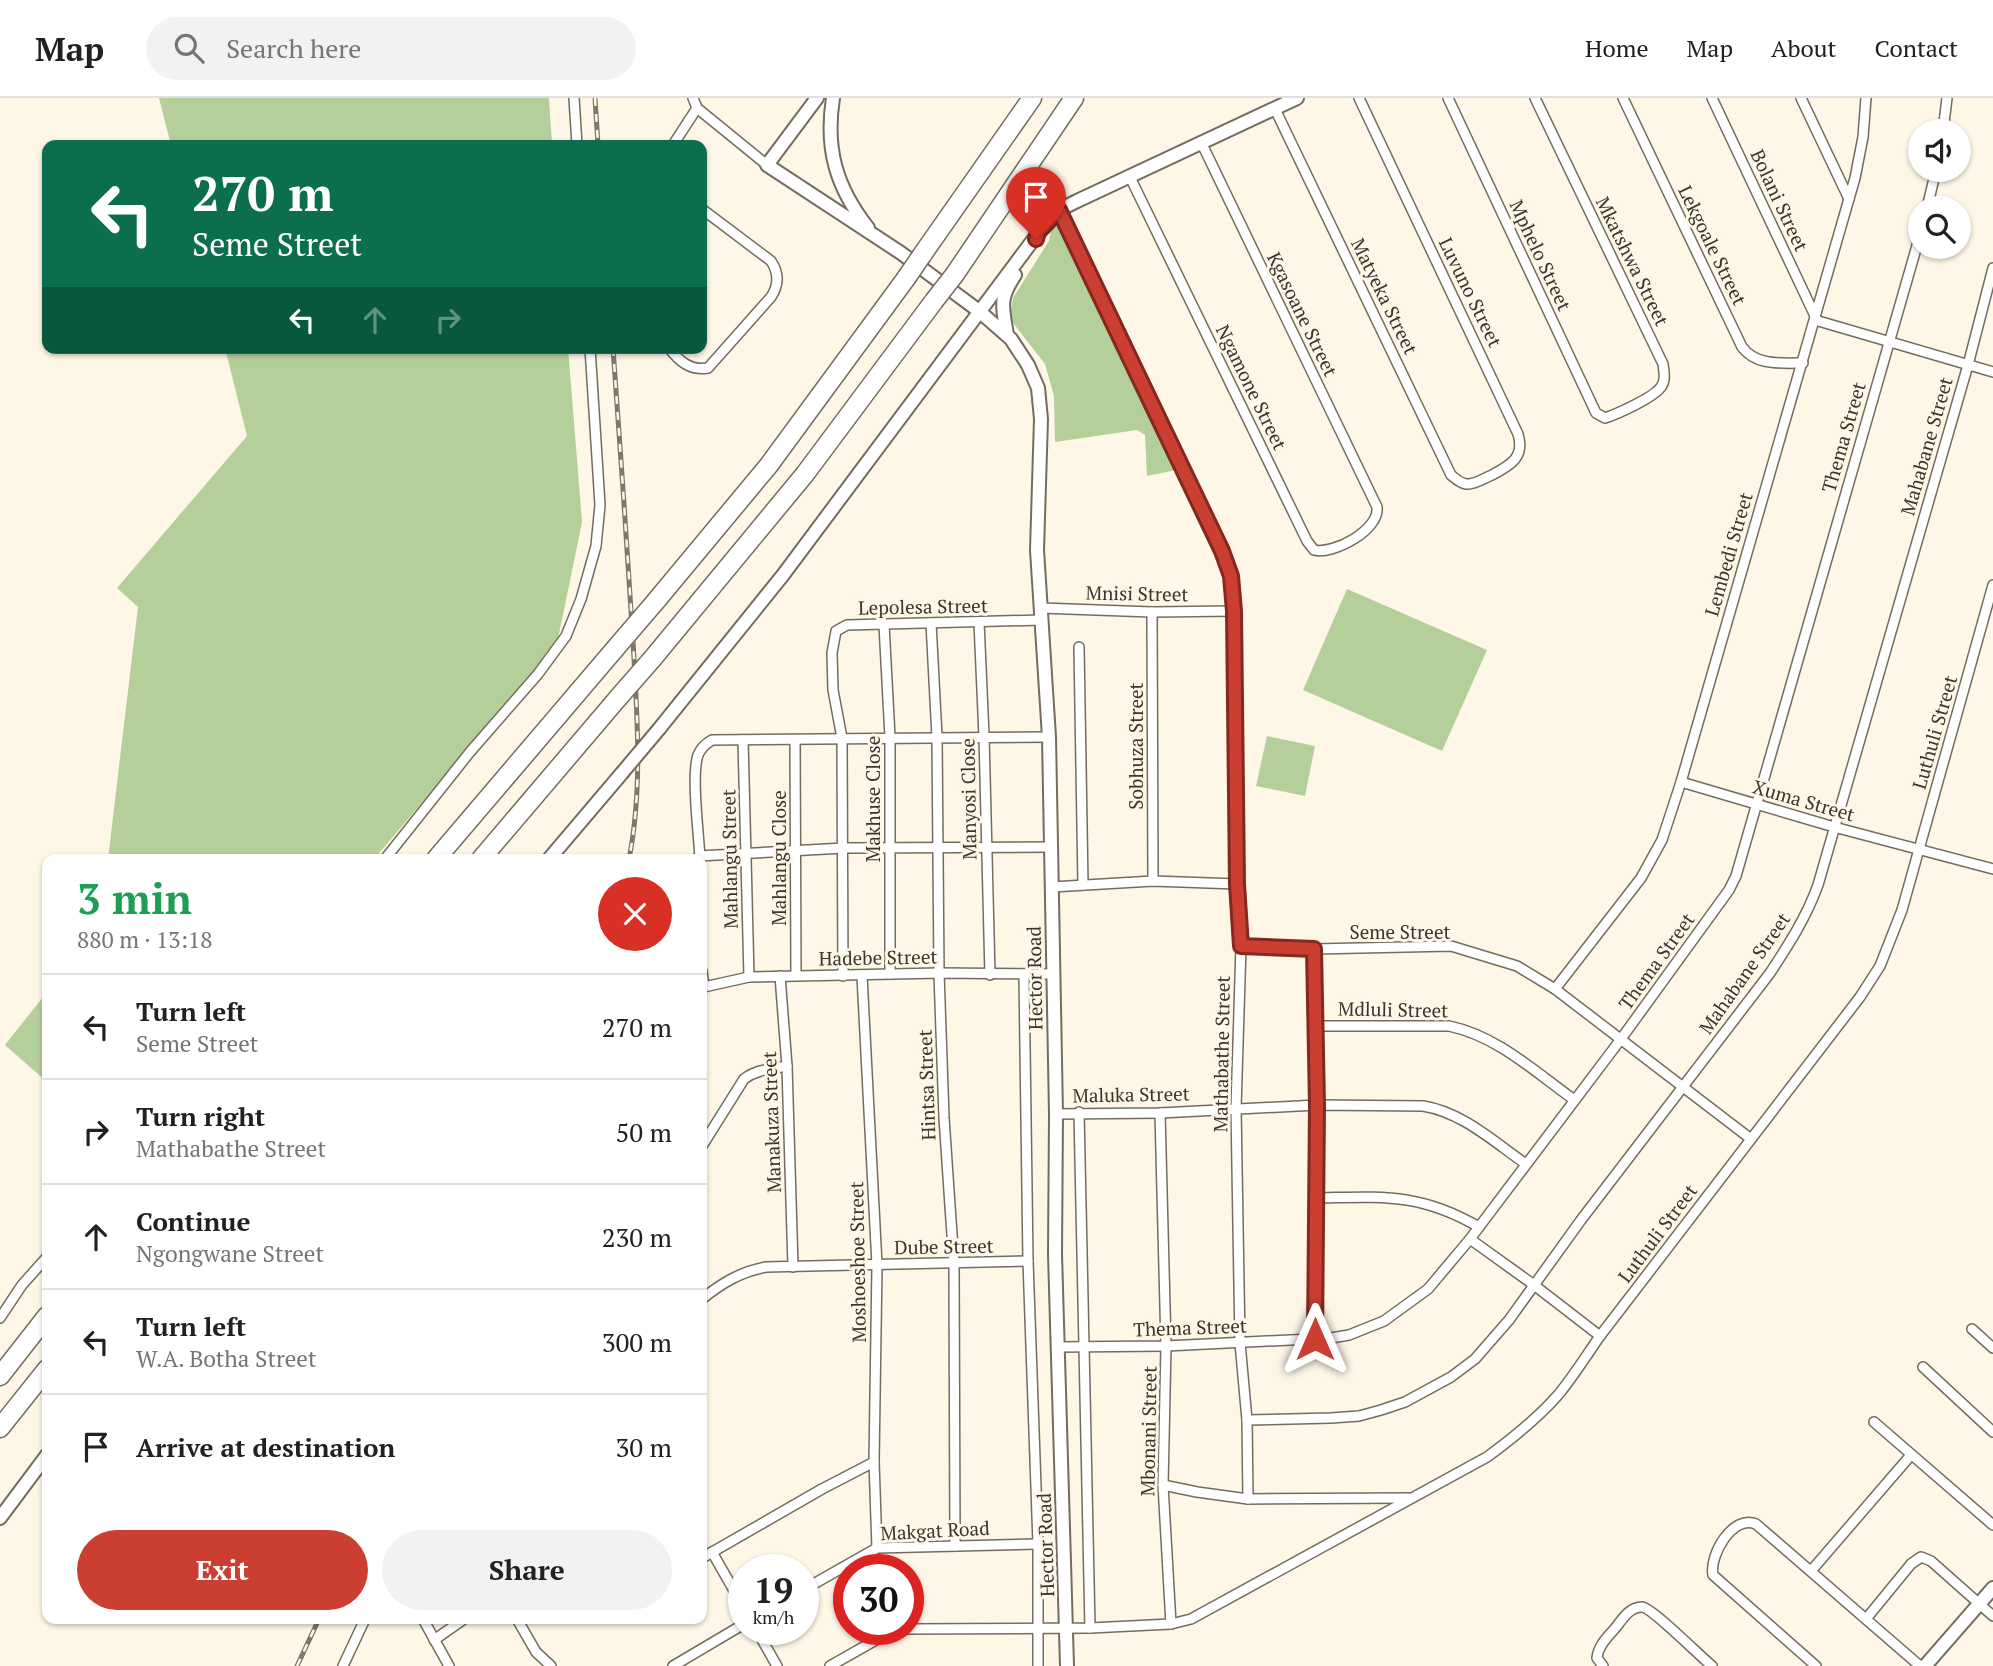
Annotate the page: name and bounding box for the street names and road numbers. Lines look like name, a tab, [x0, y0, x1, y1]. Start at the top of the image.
street label: Bolani Street	[1745, 145, 1815, 255]
street label: Lekgoale Street	[1673, 181, 1753, 309]
street label: Mkatshwa Street	[1591, 192, 1675, 330]
street label: Mphelo Street	[1504, 196, 1578, 314]
street label: Luvuno Street	[1434, 233, 1508, 351]
street label: Matyeka Street	[1346, 234, 1424, 358]
street label: Kgasoane Street	[1262, 248, 1344, 380]
street label: Ngamone Street	[1211, 320, 1293, 454]
street label: Mahabane Street	[1894, 374, 1958, 518]
street label: Thema Street	[1815, 379, 1871, 495]
street label: Lembedi Street	[1698, 489, 1758, 619]
street label: Mnisi Street	[1085, 580, 1189, 606]
street label: Lepolesa Street	[858, 592, 988, 620]
street label: Luthuli Street	[1906, 672, 1962, 792]
street label: Sobhuza Street	[1123, 682, 1148, 810]
street label: Makhuse Close	[860, 736, 885, 862]
street label: Manyosi Close	[954, 738, 982, 860]
street label: Xuma Street	[1750, 774, 1858, 826]
street label: Mahlangu Street	[715, 789, 743, 929]
street label: Mahlangu Close	[766, 790, 791, 926]
street label: Mahabane Street	[1693, 907, 1795, 1039]
street label: Thema Street	[1612, 908, 1700, 1014]
street label: Seme Street	[1349, 919, 1451, 944]
street label: Hector Road	[1021, 925, 1047, 1030]
street label: Hadebe Street	[818, 943, 938, 971]
street label: Mathabathe Street	[1207, 975, 1235, 1133]
street label: Mdluli Street	[1338, 996, 1448, 1022]
street label: Hintsa Street	[912, 1029, 940, 1141]
street label: Manakuza Street	[756, 1051, 786, 1193]
street label: Maluka Street	[1072, 1080, 1190, 1108]
street label: Luthuli Street	[1612, 1179, 1702, 1287]
street label: Moshoeshoe Street	[843, 1181, 871, 1343]
street label: Dube Street	[894, 1233, 994, 1259]
street label: Thema Street	[1133, 1313, 1247, 1341]
street label: Mbonani Street	[1134, 1366, 1162, 1496]
street label: Hector Road	[1031, 1492, 1059, 1597]
street label: Makgat Road	[880, 1515, 991, 1545]

